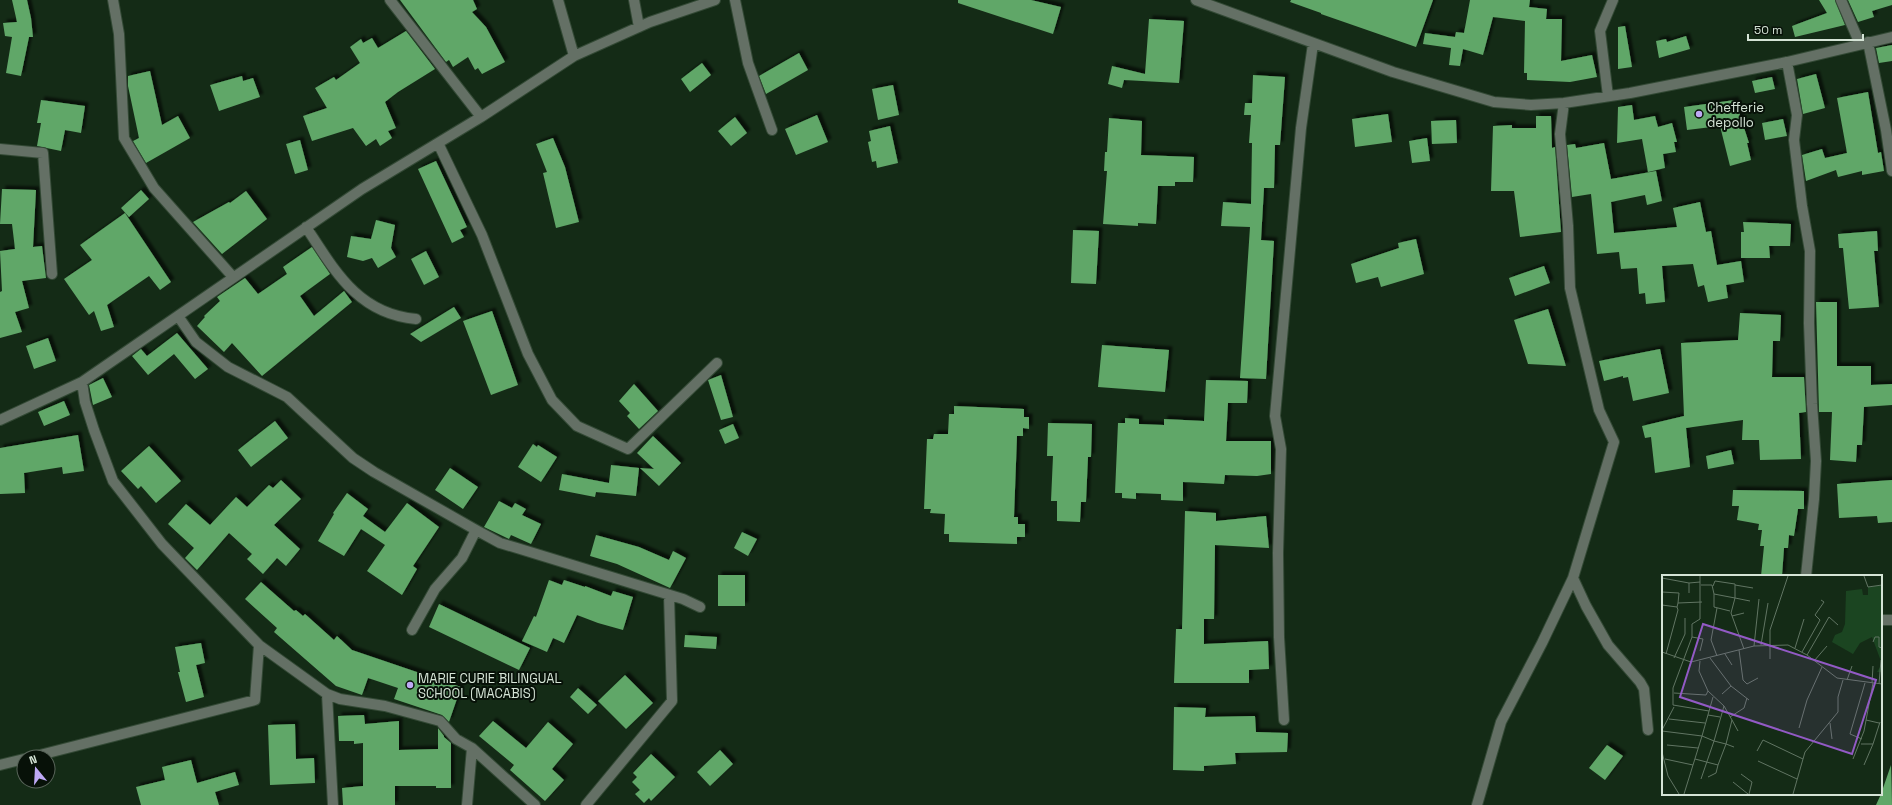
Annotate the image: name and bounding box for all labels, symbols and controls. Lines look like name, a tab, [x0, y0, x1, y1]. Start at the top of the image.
scale bar	[1748, 16, 1863, 42]
text: 50 m	[1754, 22, 1782, 38]
place label: Chefferie depollo	[1707, 99, 1764, 131]
marker: Chefferie depollo	[1694, 109, 1704, 119]
inset map	[1662, 575, 1882, 795]
place label: MARIE CURIE BILINGUAL SCHOOL (MACABIS)	[418, 670, 562, 702]
marker: MARIE CURIE BILINGUAL SCHOOL (MACABIS)	[405, 680, 415, 690]
north arrow	[16, 749, 56, 789]
text: N	[27, 752, 39, 767]

